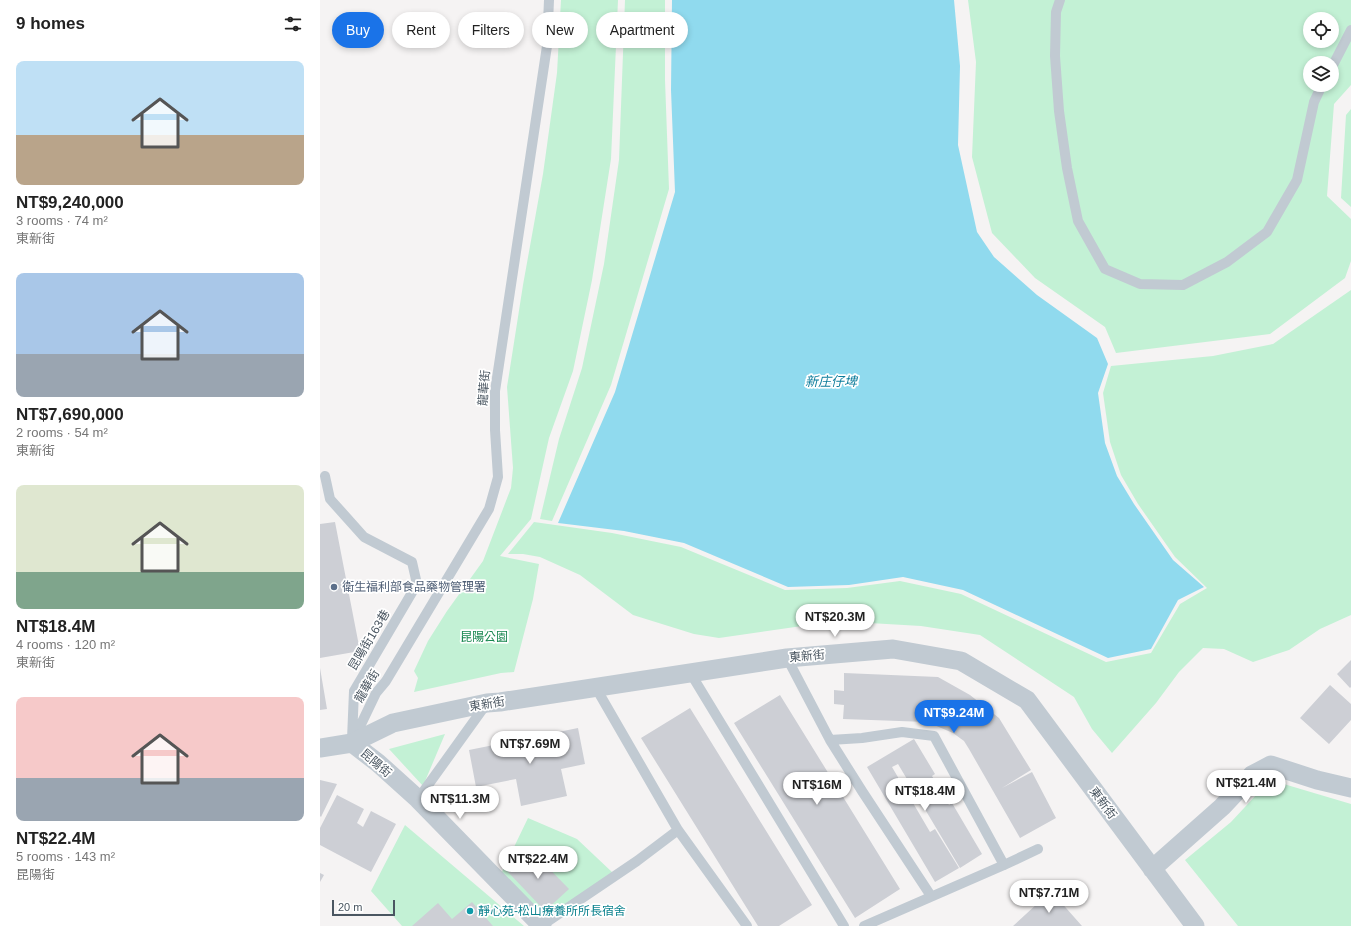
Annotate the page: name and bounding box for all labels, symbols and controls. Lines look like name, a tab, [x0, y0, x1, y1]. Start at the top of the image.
chip: Buy	[332, 12, 384, 48]
chip: Rent	[392, 12, 450, 48]
chip: Filters	[458, 12, 524, 48]
chip: New	[532, 12, 588, 48]
chip: Apartment	[596, 12, 688, 48]
map controls	[1303, 12, 1339, 92]
button: locate	[1303, 12, 1339, 48]
icon: filters	[282, 13, 304, 35]
text: 9 homes	[16, 14, 85, 33]
button: layers	[1303, 56, 1339, 92]
icon: home	[124, 87, 196, 159]
text: NT$9,240,000	[16, 193, 124, 212]
text: 3 rooms · 74 m²	[16, 213, 108, 228]
text: 東新街	[16, 231, 55, 246]
icon: home	[124, 299, 196, 371]
street label: 龍華街	[475, 369, 493, 407]
water label: 新庄仔埤	[805, 374, 859, 389]
text: NT$7,690,000	[16, 405, 124, 424]
text: 2 rooms · 54 m²	[16, 425, 108, 440]
text: 東新街	[16, 443, 55, 458]
icon: home	[124, 511, 196, 583]
place label: 衛生福利部食品藥物管理署	[342, 580, 486, 594]
marker: 衛生福利部食品藥物管理署	[329, 582, 339, 592]
pin: NT$20.3M	[794, 604, 876, 638]
street label: 昆陽街163巷	[345, 607, 393, 673]
text: NT$20.3M	[805, 609, 865, 624]
text: NT$18.4M	[16, 617, 95, 636]
park label: 昆陽公園	[460, 630, 508, 644]
text: 4 rooms · 120 m²	[16, 637, 115, 652]
street label: 東新街	[788, 647, 826, 665]
text: 東新街	[16, 655, 55, 670]
street label: 龍華街	[352, 667, 382, 705]
street label: 東新街	[468, 694, 506, 714]
pin: NT$9.24M	[913, 700, 995, 734]
text: NT$9.24M	[924, 705, 984, 720]
icon: home	[124, 723, 196, 795]
pin: NT$7.69M	[489, 731, 571, 765]
text: NT$7.69M	[500, 736, 560, 751]
street label: 昆陽街	[358, 746, 394, 780]
pin: NT$21.4M	[1205, 770, 1287, 804]
pin: NT$16M	[784, 772, 850, 806]
text: NT$21.4M	[1216, 775, 1276, 790]
text: NT$16M	[792, 777, 842, 792]
pin: NT$18.4M	[884, 778, 966, 812]
text: NT$18.4M	[895, 783, 955, 798]
street label: 東新街	[1087, 784, 1119, 822]
pin: NT$11.3M	[419, 786, 501, 820]
text: NT$11.3M	[430, 791, 490, 806]
text: NT$22.4M	[16, 829, 95, 848]
pin: NT$22.4M	[497, 846, 579, 880]
text: 5 rooms · 143 m²	[16, 849, 115, 864]
text: NT$22.4M	[508, 851, 568, 866]
text: 昆陽街	[16, 867, 55, 882]
pin: NT$7.71M	[1008, 880, 1090, 914]
text: NT$7.71M	[1019, 885, 1079, 900]
scale bar	[332, 898, 395, 917]
text: 20 m	[338, 901, 362, 913]
place label: 靜心苑-松山療養所所長宿舍	[478, 904, 626, 918]
marker: 靜心苑-松山療養所所長宿舍	[465, 906, 475, 916]

